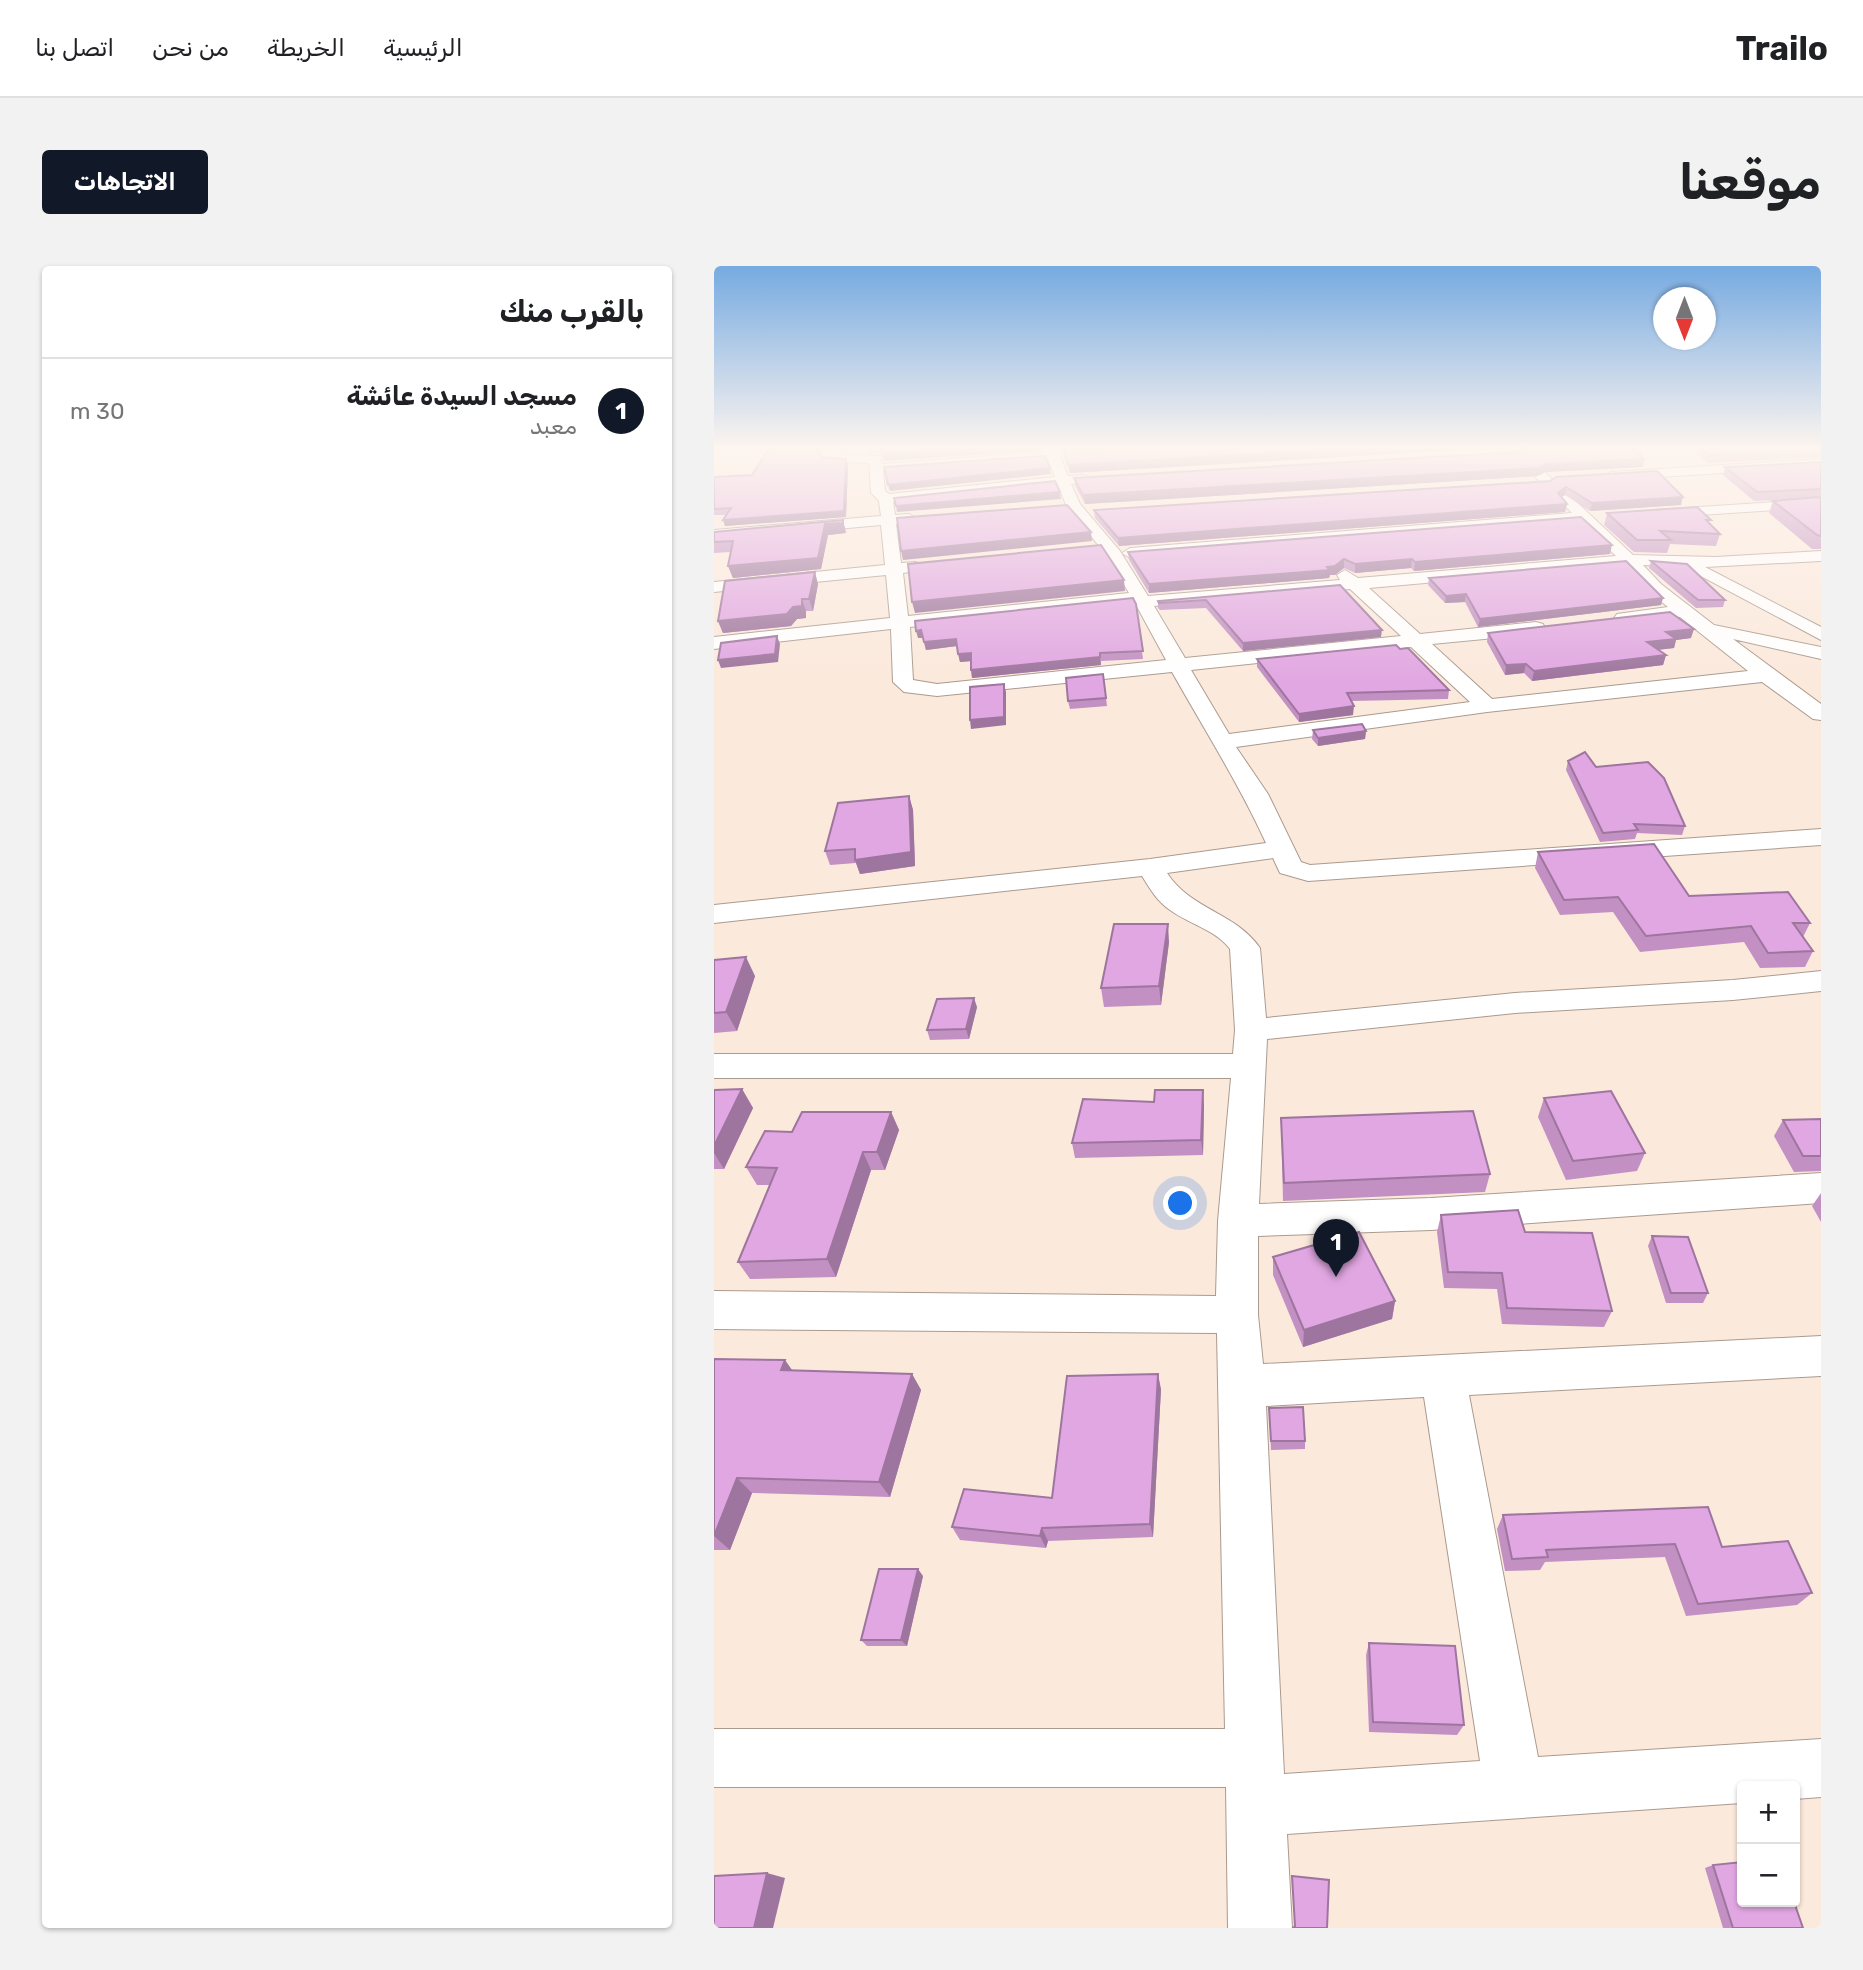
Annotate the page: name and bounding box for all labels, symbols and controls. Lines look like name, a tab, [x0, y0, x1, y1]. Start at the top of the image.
text: Trailo	[1736, 29, 1828, 68]
text: اتصل بنا	[35, 34, 114, 62]
text: من نحن	[152, 34, 229, 62]
text: الخريطة	[267, 34, 345, 62]
text: الرئيسية	[383, 34, 463, 62]
button: الاتجاهات	[42, 150, 208, 214]
text: موقعنا	[1679, 153, 1821, 211]
north arrow	[1653, 287, 1716, 350]
text: بالقرب منك	[499, 294, 644, 330]
text: مسجد السيدة عائشة	[346, 381, 577, 412]
text: 30 m	[70, 397, 125, 425]
text: 1	[615, 397, 627, 425]
text: معبد	[529, 412, 577, 440]
your location	[1163, 1186, 1197, 1220]
pin: 1	[1313, 1219, 1359, 1277]
map controls	[1737, 1781, 1800, 1907]
button: +	[1737, 1781, 1800, 1844]
button: −	[1737, 1844, 1800, 1907]

